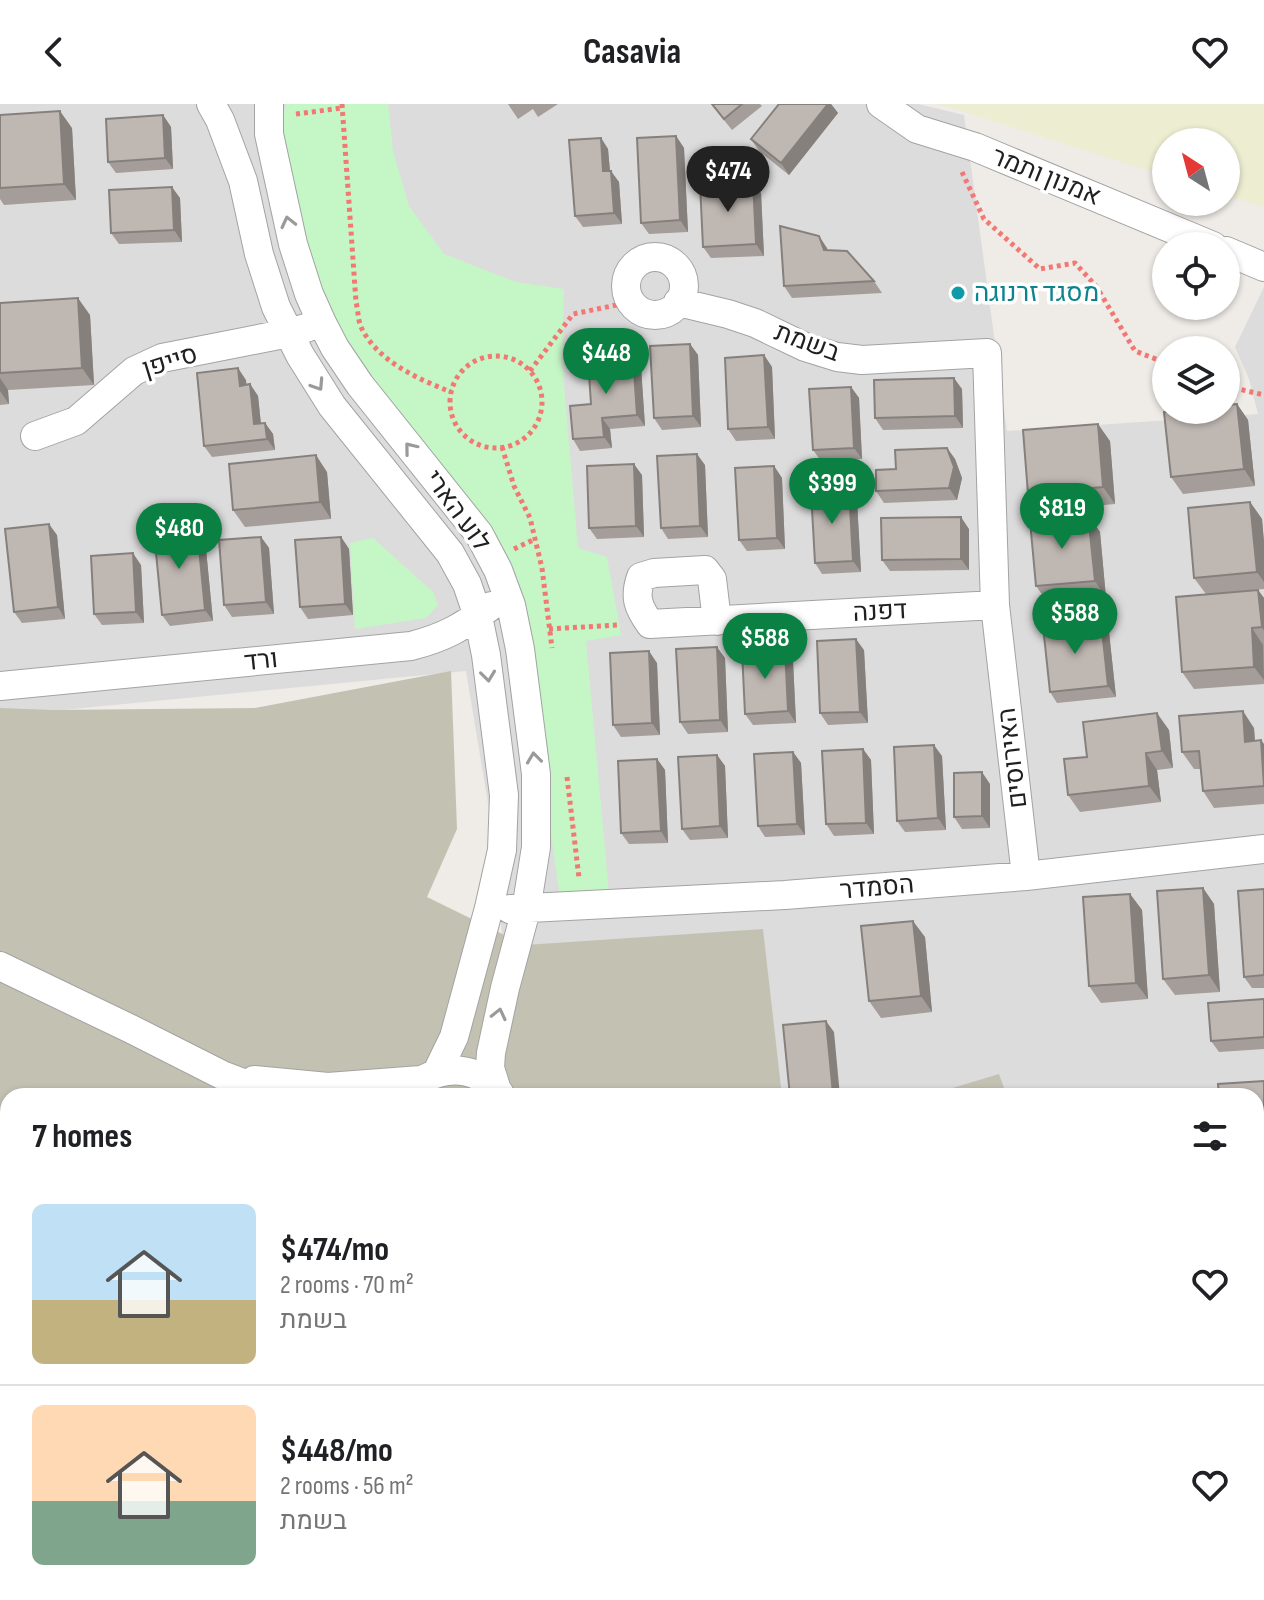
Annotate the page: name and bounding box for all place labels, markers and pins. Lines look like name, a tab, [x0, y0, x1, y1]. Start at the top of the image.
pin: $474	[681, 146, 775, 214]
place label: מסגד זרנוגה	[974, 278, 1099, 309]
marker: מסגד זרנוגה	[949, 284, 967, 302]
pin: $448	[559, 328, 653, 396]
pin: $399	[785, 458, 879, 526]
pin: $819	[1015, 483, 1109, 551]
pin: $480	[132, 503, 226, 571]
pin: $588	[1028, 588, 1122, 656]
pin: $588	[718, 613, 812, 681]

